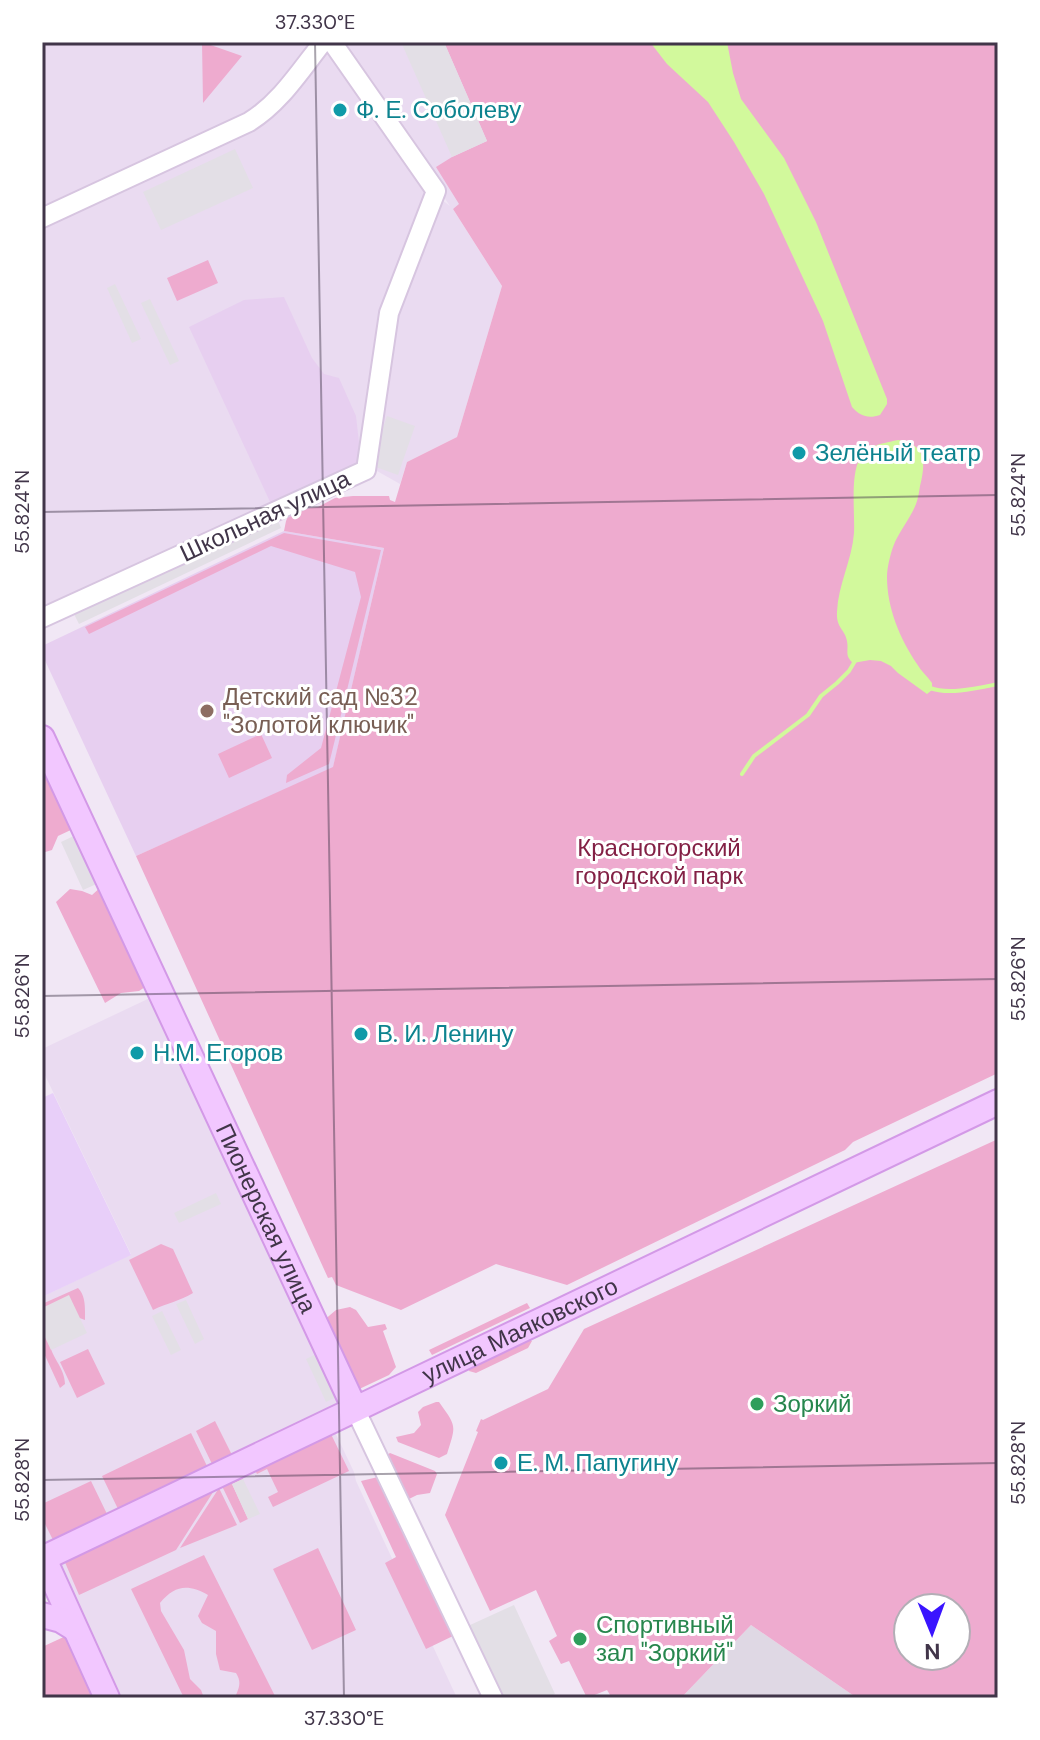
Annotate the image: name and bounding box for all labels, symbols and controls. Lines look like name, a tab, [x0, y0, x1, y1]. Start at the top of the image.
text: 37.330°E	[275, 9, 355, 35]
place label: Ф. Е. Соболеву	[356, 94, 521, 125]
marker: Ф. Е. Соболеву	[331, 101, 349, 119]
place label: Зелёный театр	[815, 437, 981, 468]
marker: Зелёный театр	[790, 444, 808, 462]
text: 55.824°N	[1005, 453, 1031, 537]
street label: Школьная улица	[175, 462, 355, 568]
text: 55.824°N	[9, 470, 35, 554]
place label: Детский сад №32 "Золотой ключик"	[223, 681, 418, 740]
marker: Детский сад №32 "Золотой ключик"	[198, 702, 216, 720]
park label: Красногорский городской парк	[575, 832, 743, 891]
text: 55.826°N	[1005, 937, 1031, 1021]
text: 55.826°N	[9, 954, 35, 1038]
place label: В. И. Ленину	[377, 1018, 514, 1049]
marker: В. И. Ленину	[352, 1025, 370, 1043]
place label: Н.М. Егоров	[153, 1037, 283, 1068]
marker: Н.М. Егоров	[128, 1044, 146, 1062]
street label: Пионерская улица	[209, 1118, 324, 1318]
street label: улица Маяковского	[417, 1270, 623, 1390]
place label: Зоркий	[773, 1388, 852, 1419]
marker: Зоркий	[748, 1395, 766, 1413]
text: 55.828°N	[1005, 1421, 1031, 1505]
text: 55.828°N	[9, 1438, 35, 1522]
place label: Е. М. Папугину	[517, 1447, 678, 1478]
marker: Е. М. Папугину	[492, 1454, 510, 1472]
north arrow	[892, 1592, 972, 1672]
place label: Спортивный зал "Зоркий"	[596, 1609, 734, 1668]
marker: Спортивный зал "Зоркий"	[571, 1630, 589, 1648]
text: N	[924, 1637, 941, 1666]
text: 37.330°E	[304, 1705, 384, 1731]

